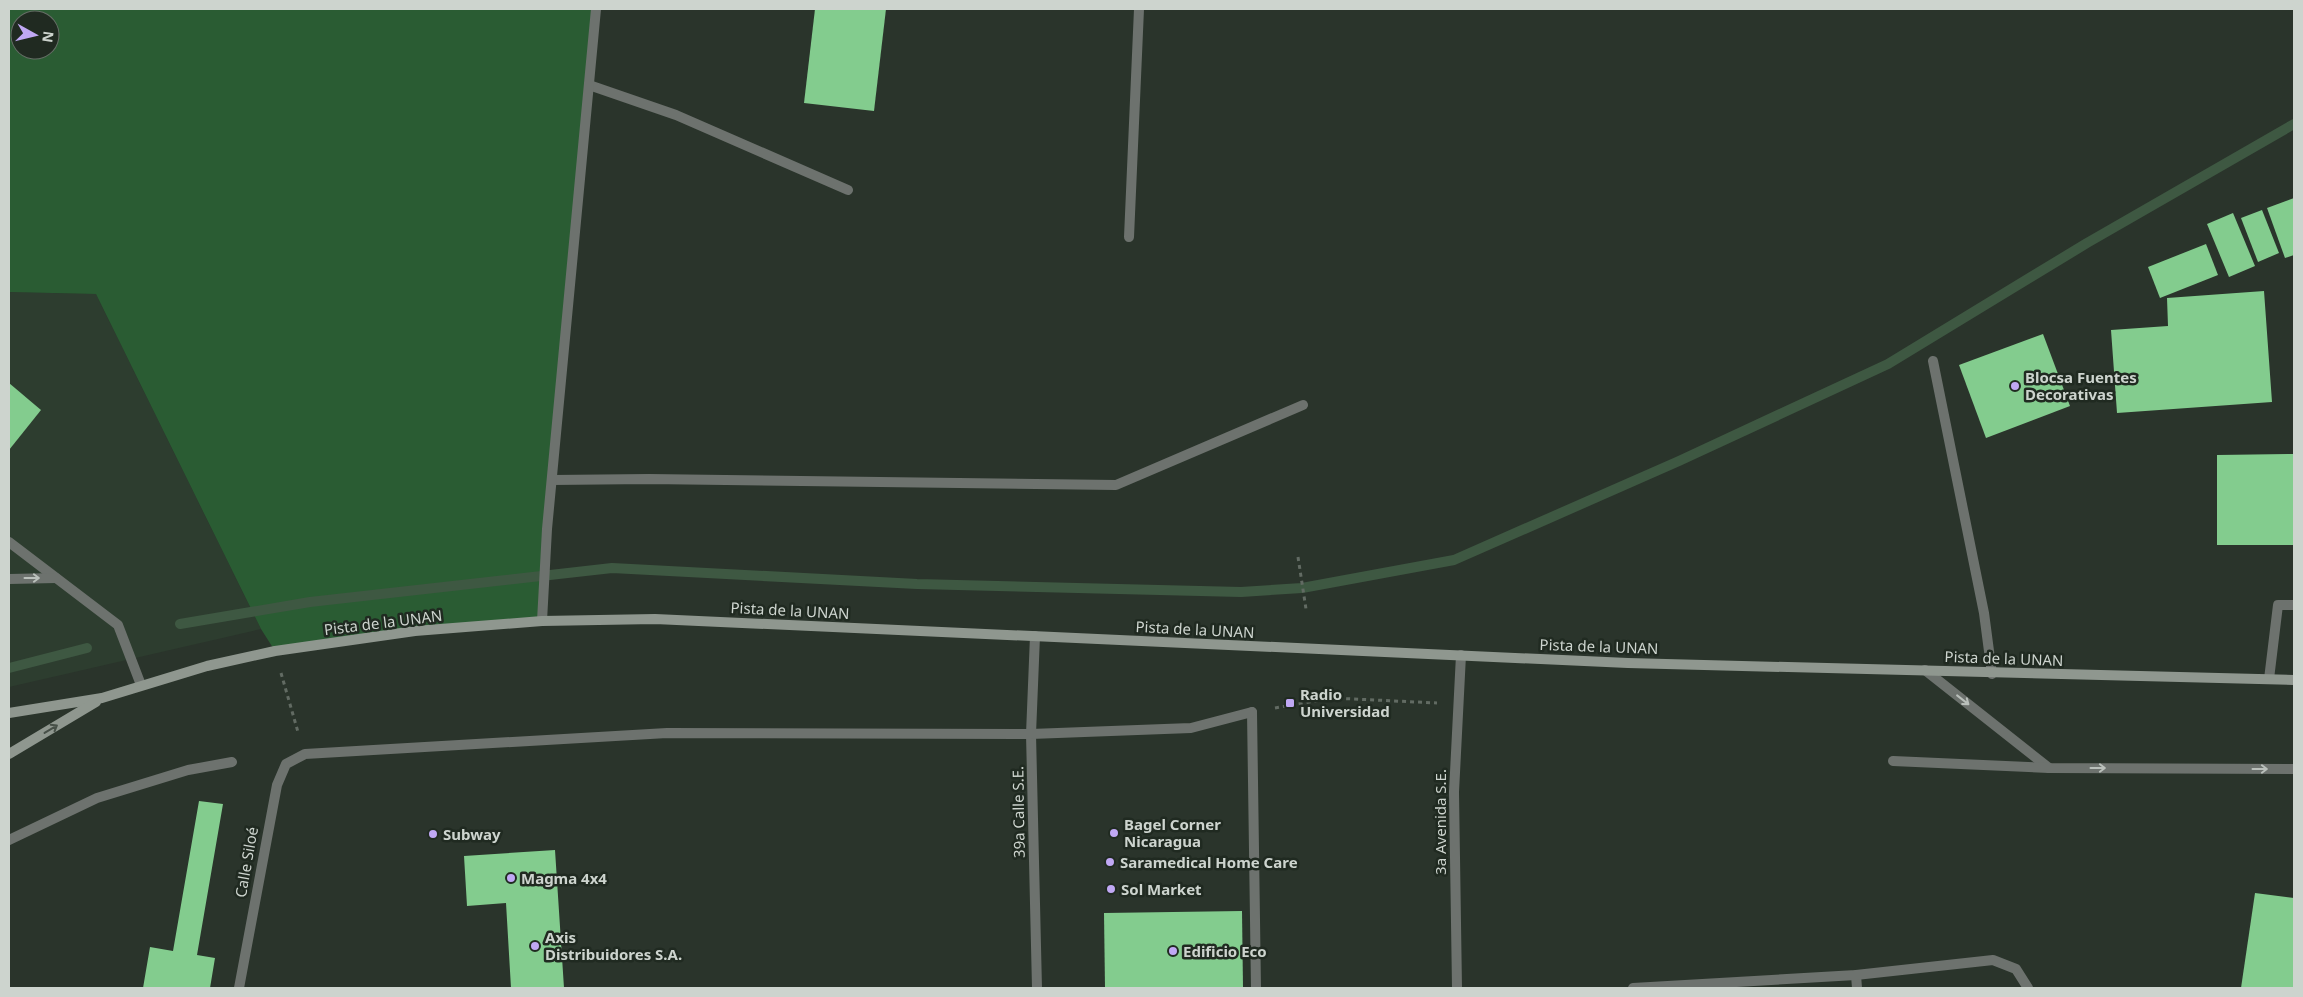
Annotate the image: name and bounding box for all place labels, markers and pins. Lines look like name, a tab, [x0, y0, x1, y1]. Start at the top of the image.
place label: Blocsa Fuentes Decorativas	[2025, 367, 2137, 404]
marker: Blocsa Fuentes Decorativas	[2009, 380, 2021, 392]
place label: Radio Universidad	[1300, 684, 1390, 721]
marker: Radio Universidad	[1284, 697, 1296, 709]
place label: Bagel Corner Nicaragua	[1124, 814, 1221, 851]
place label: Subway	[443, 824, 501, 844]
marker: Bagel Corner Nicaragua	[1108, 827, 1120, 839]
marker: Subway	[427, 828, 439, 840]
place label: Saramedical Home Care	[1120, 852, 1298, 872]
marker: Saramedical Home Care	[1104, 856, 1116, 868]
place label: Magma 4x4	[521, 868, 607, 888]
marker: Magma 4x4	[505, 872, 517, 884]
place label: Sol Market	[1121, 879, 1202, 899]
marker: Sol Market	[1105, 883, 1117, 895]
place label: Axis Distribuidores S.A.	[545, 927, 682, 964]
marker: Axis Distribuidores S.A.	[529, 940, 541, 952]
place label: Edificio Eco	[1183, 941, 1267, 961]
marker: Edificio Eco	[1167, 945, 1179, 957]

